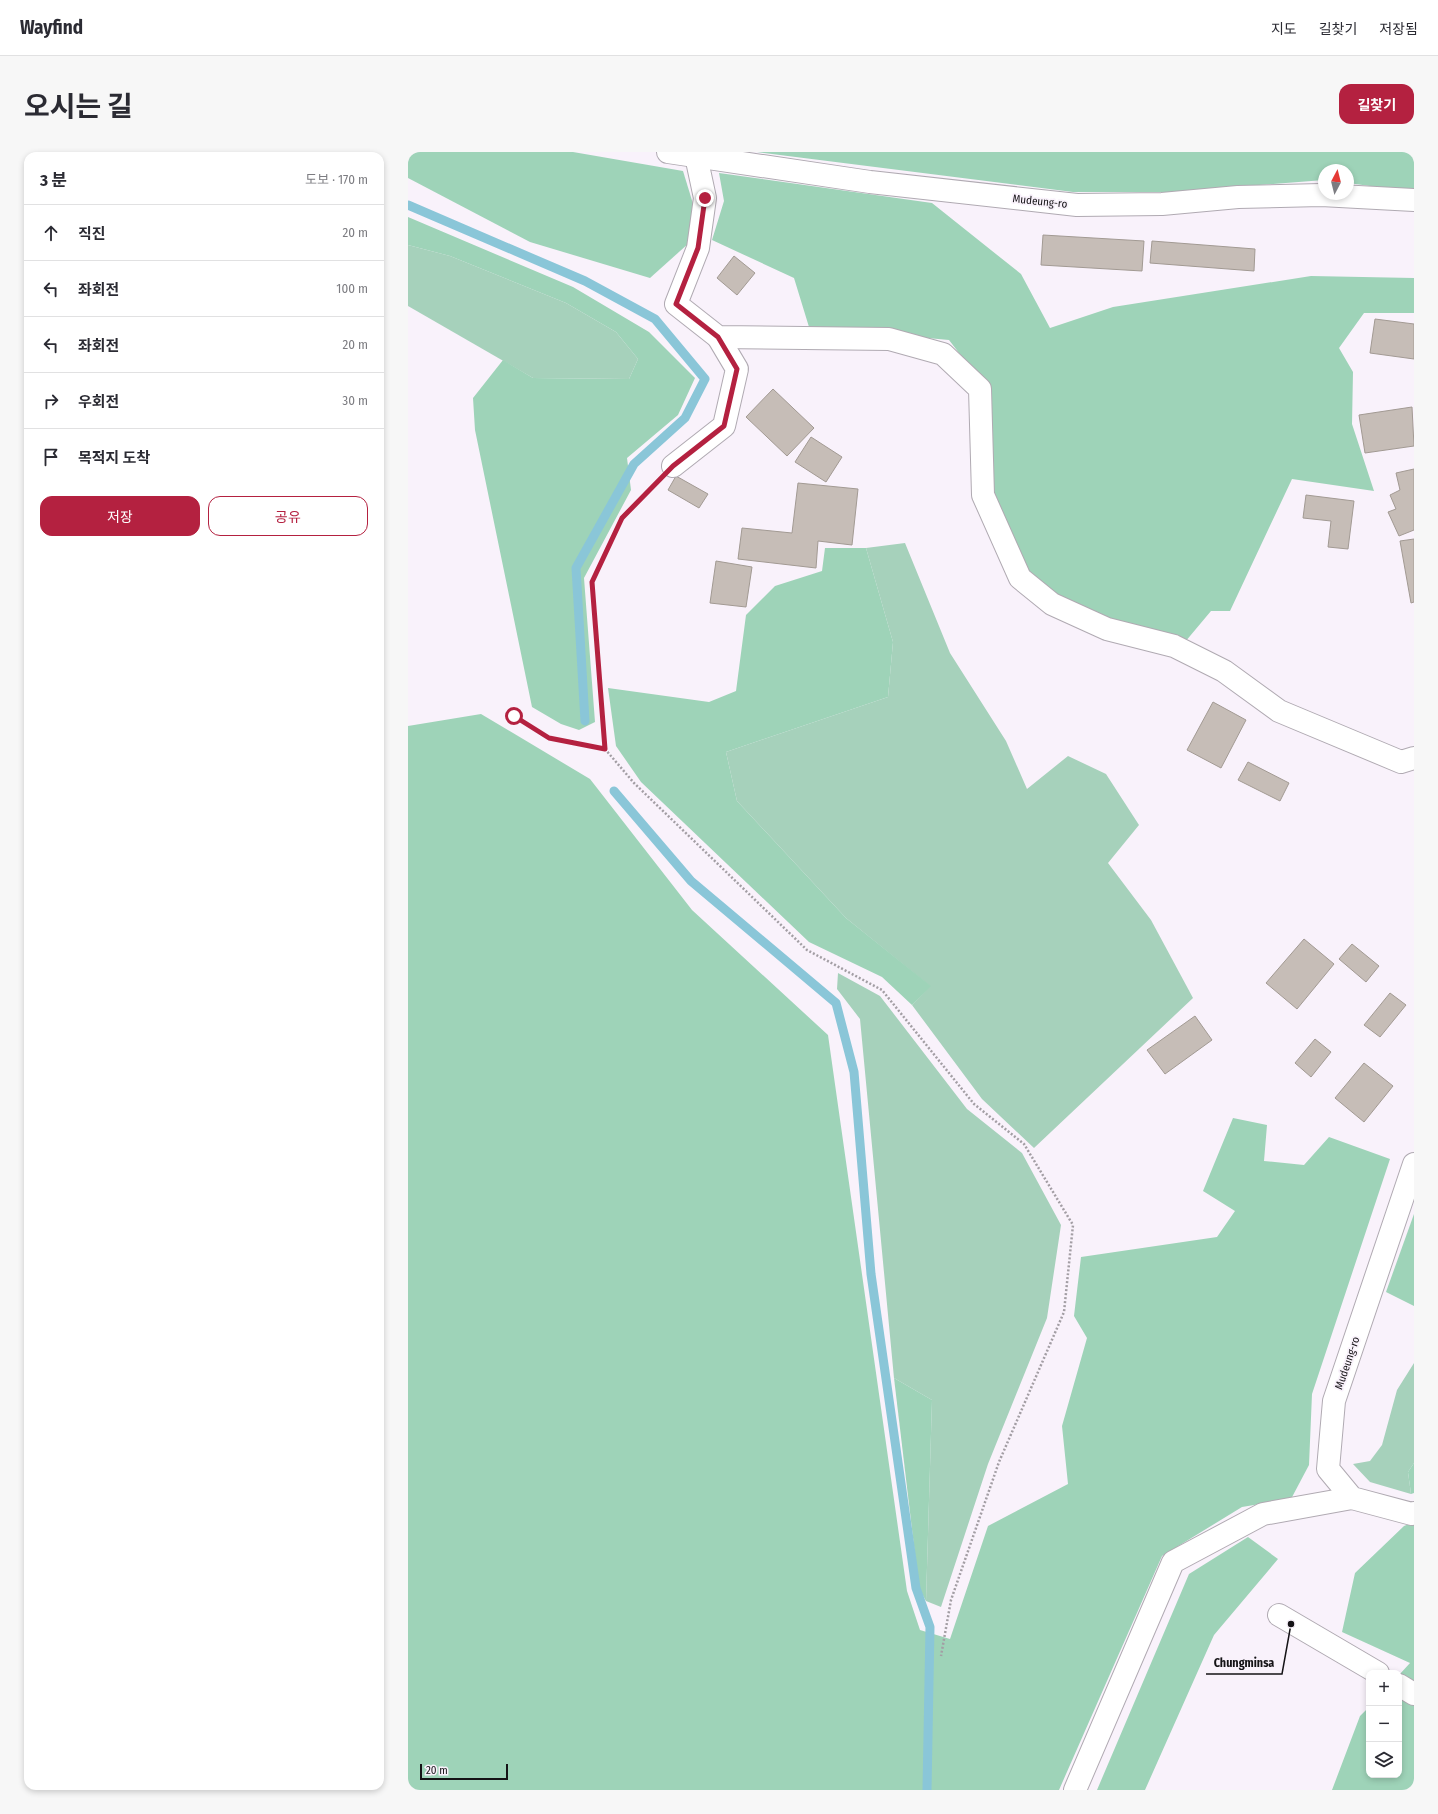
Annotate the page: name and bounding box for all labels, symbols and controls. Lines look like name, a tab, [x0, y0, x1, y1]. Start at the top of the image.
text: Wayfind	[20, 16, 83, 39]
text: 지도	[1271, 21, 1297, 38]
text: 길찾기	[1319, 21, 1357, 38]
text: 저장됨	[1379, 21, 1418, 38]
button: 길찾기	[1339, 84, 1414, 124]
text: 오시는 길	[24, 90, 133, 123]
north arrow	[1318, 164, 1354, 200]
text: 3 분	[40, 170, 67, 191]
text: 도보 · 170 m	[305, 172, 368, 187]
route end	[696, 189, 714, 207]
street label: Mudeung-ro	[1012, 192, 1068, 211]
icon: ahead	[40, 222, 62, 244]
text: 직진	[78, 225, 106, 243]
text: 20 m	[342, 225, 368, 240]
icon: left	[40, 278, 62, 300]
text: 좌회전	[78, 281, 119, 299]
text: 100 m	[336, 281, 368, 296]
icon: left	[40, 334, 62, 356]
text: 좌회전	[78, 337, 119, 355]
text: 20 m	[342, 337, 368, 352]
icon: right	[40, 390, 62, 412]
text: 우회전	[78, 393, 119, 411]
text: 30 m	[342, 393, 368, 408]
icon: arrive	[40, 446, 62, 468]
text: 목적지 도착	[78, 449, 150, 467]
button: 저장	[40, 496, 200, 536]
button: 공유	[208, 496, 368, 536]
route start	[505, 707, 523, 725]
street label: Mudeung-ro	[1332, 1335, 1363, 1391]
callout: Chungminsa	[1206, 1650, 1282, 1674]
text: Chungminsa	[1214, 1656, 1274, 1670]
map controls	[1366, 1670, 1402, 1778]
button: +	[1366, 1670, 1402, 1706]
button: −	[1366, 1706, 1402, 1742]
button: layers	[1366, 1742, 1402, 1778]
scale bar	[420, 1762, 508, 1781]
text: 20 m	[426, 1764, 448, 1777]

